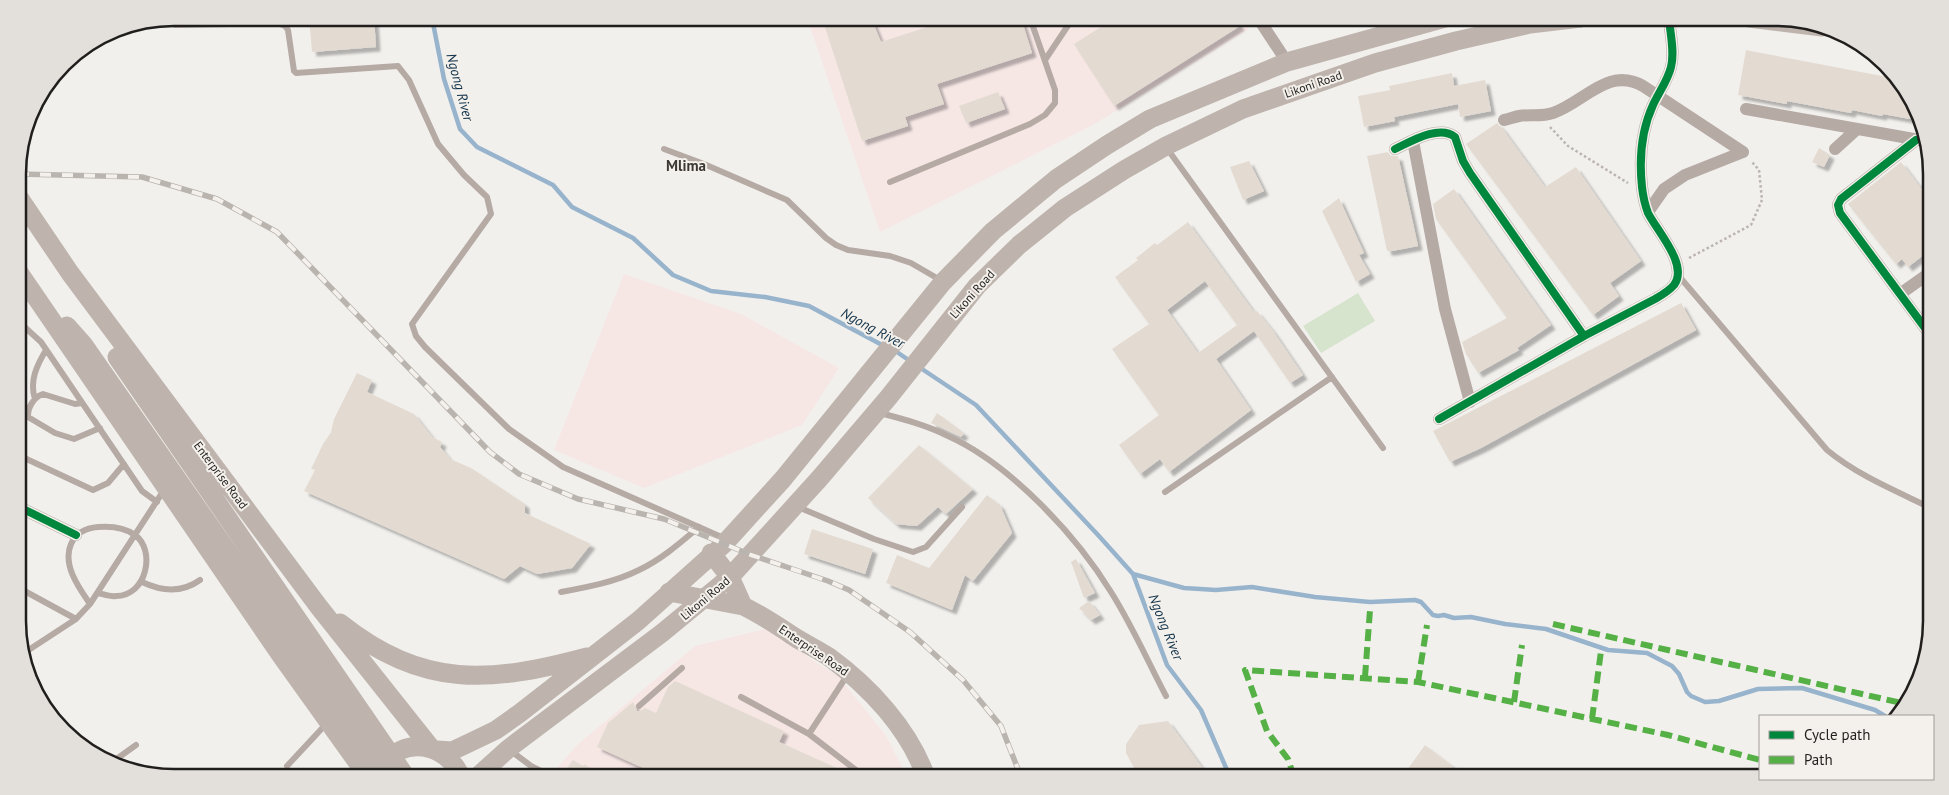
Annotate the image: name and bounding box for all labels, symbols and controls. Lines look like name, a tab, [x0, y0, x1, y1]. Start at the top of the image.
water label: Ngong River	[442, 51, 478, 124]
street label: Likoni Road	[1282, 67, 1344, 101]
district label: Mlima	[666, 156, 706, 175]
street label: Likoni Road	[946, 267, 998, 321]
water label: Ngong River	[838, 304, 909, 353]
street label: Enterprise Road	[191, 438, 251, 512]
street label: Likoni Road	[677, 573, 733, 623]
water label: Ngong River	[1145, 591, 1188, 664]
street label: Enterprise Road	[776, 621, 852, 679]
legend	[1759, 715, 1934, 780]
text: Cycle path	[1804, 725, 1870, 744]
text: Path	[1804, 750, 1833, 769]

